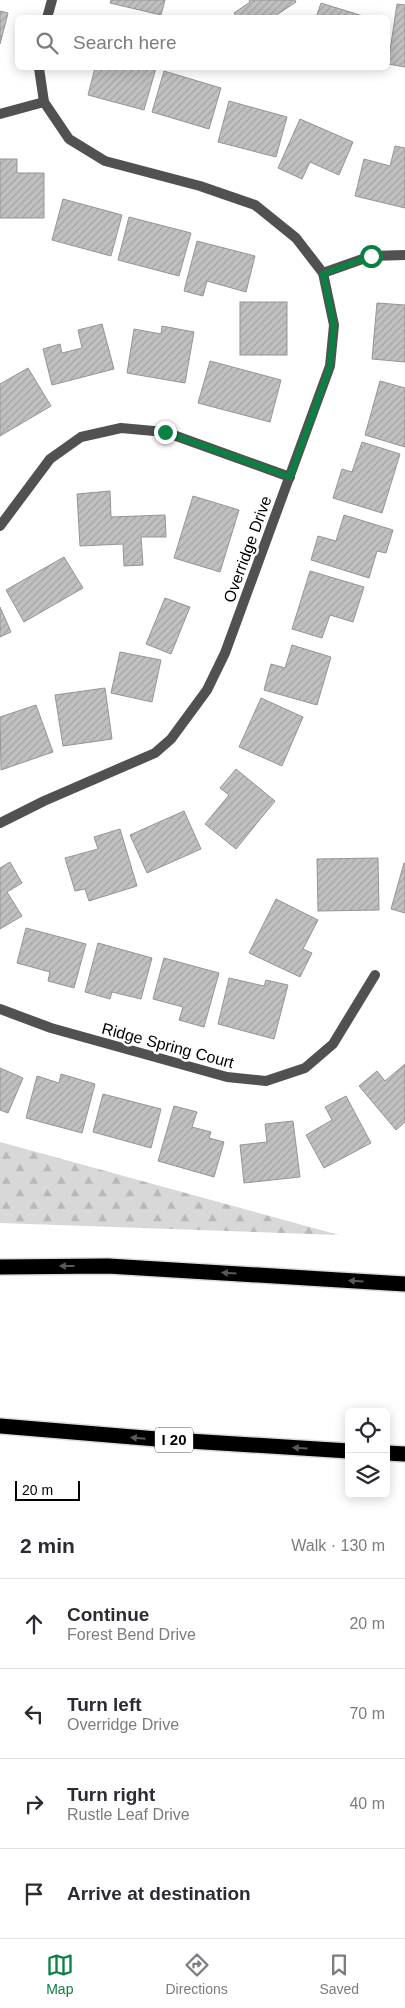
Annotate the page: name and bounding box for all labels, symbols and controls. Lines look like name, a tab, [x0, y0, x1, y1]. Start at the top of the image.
search box	[15, 15, 390, 70]
icon: search	[33, 29, 61, 57]
text: Search here	[73, 32, 177, 53]
route start	[360, 245, 383, 268]
route end	[154, 421, 177, 444]
street label: Overridge Drive	[220, 494, 275, 605]
street label: Ridge Spring Court	[100, 1020, 236, 1071]
one-way arrow	[59, 1262, 75, 1270]
one-way arrow	[221, 1269, 237, 1277]
one-way arrow	[348, 1277, 364, 1285]
map controls	[345, 1408, 390, 1498]
button: locate	[345, 1408, 390, 1453]
road number: I 20	[155, 1428, 193, 1452]
one-way arrow	[130, 1433, 146, 1441]
one-way arrow	[292, 1444, 308, 1452]
button: layers	[345, 1453, 390, 1498]
scale bar	[15, 1478, 80, 1501]
text: 20 m	[22, 1482, 53, 1498]
text: 2 min	[20, 1534, 75, 1557]
text: Walk · 130 m	[291, 1537, 385, 1554]
text: Continue	[67, 1604, 149, 1625]
icon: ahead	[20, 1610, 48, 1638]
text: 20 m	[349, 1615, 385, 1632]
text: Forest Bend Drive	[67, 1626, 196, 1643]
text: Turn left	[67, 1694, 142, 1715]
icon: left	[20, 1700, 48, 1728]
text: 70 m	[349, 1705, 385, 1722]
text: Overridge Drive	[67, 1716, 179, 1733]
text: Turn right	[67, 1784, 155, 1805]
icon: right	[20, 1790, 48, 1818]
text: 40 m	[349, 1795, 385, 1812]
text: Rustle Leaf Drive	[67, 1806, 190, 1823]
icon: arrive	[20, 1880, 48, 1908]
text: Arrive at destination	[67, 1883, 251, 1904]
tab: Map	[46, 1951, 74, 1997]
tab: Directions	[166, 1951, 228, 1997]
tab: Saved	[319, 1951, 359, 1997]

